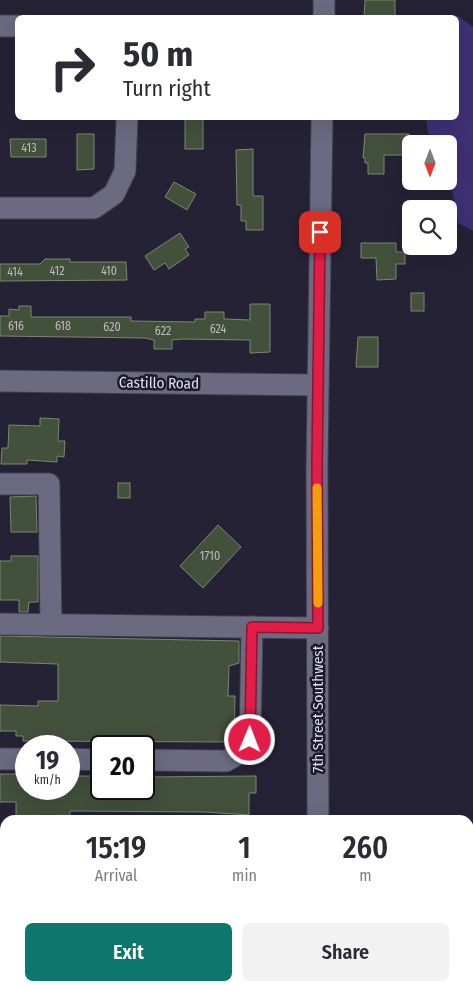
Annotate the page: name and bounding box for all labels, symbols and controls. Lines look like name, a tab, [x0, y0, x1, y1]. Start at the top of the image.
text: 50 m	[123, 33, 193, 75]
icon: right	[40, 35, 105, 100]
text: Turn right	[123, 75, 211, 102]
north arrow	[402, 135, 458, 190]
map controls	[402, 135, 457, 255]
house number: 413	[21, 141, 37, 155]
button: search	[402, 200, 457, 255]
pin	[299, 211, 341, 253]
icon: arrive	[306, 218, 334, 246]
house number: 412	[49, 264, 65, 278]
house number: 410	[101, 264, 117, 278]
house number: 414	[7, 265, 23, 279]
house number: 616	[8, 319, 24, 333]
house number: 618	[55, 319, 71, 333]
house number: 620	[103, 320, 121, 334]
house number: 624	[210, 322, 227, 336]
house number: 622	[155, 324, 171, 338]
street label: Castillo Road	[119, 373, 199, 393]
house number: 1710	[200, 549, 220, 563]
street label: 7th Street Southwest	[309, 645, 327, 773]
position arrow	[223, 713, 275, 765]
speed limit sign: 20	[90, 735, 155, 800]
text: 19	[36, 746, 59, 776]
text: km/h	[34, 773, 61, 787]
text: 15:19	[86, 830, 146, 866]
text: 1	[238, 830, 251, 866]
text: 260	[343, 830, 388, 866]
text: Arrival	[95, 866, 137, 885]
text: min	[232, 866, 257, 885]
text: m	[359, 866, 372, 885]
button: Exit	[25, 923, 232, 981]
button: Share	[242, 923, 449, 981]

